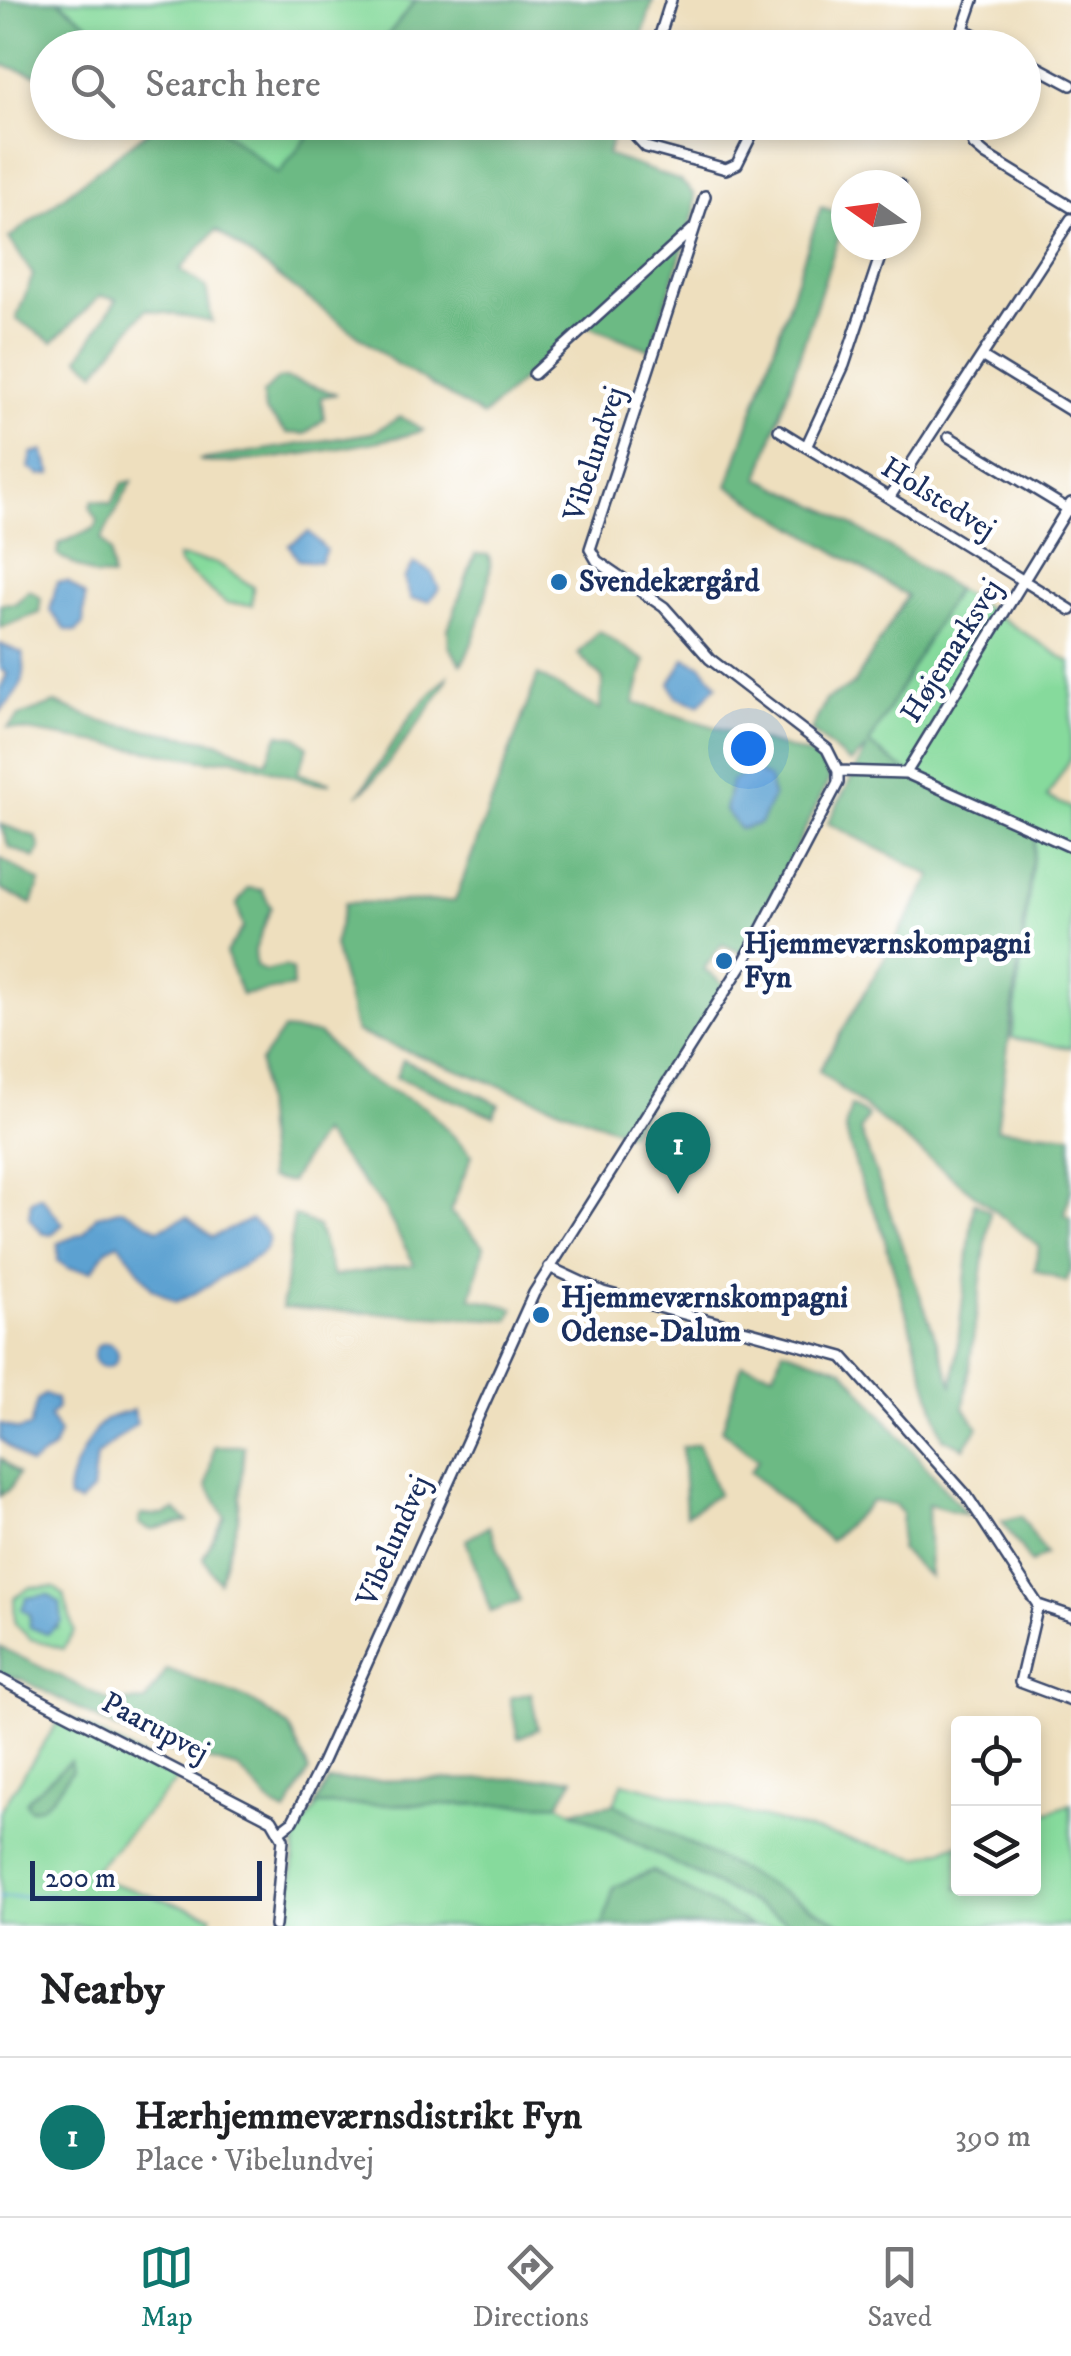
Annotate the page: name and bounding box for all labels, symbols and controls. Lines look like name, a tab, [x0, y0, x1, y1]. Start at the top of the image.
search box	[30, 30, 1041, 140]
icon: search	[65, 58, 120, 113]
text: Search here	[145, 61, 321, 109]
north arrow	[831, 170, 921, 260]
street label: Vibelundvej	[556, 382, 634, 527]
street label: Holstedvej	[874, 449, 1002, 549]
place label: Svendekærgård	[579, 564, 760, 601]
marker: Svendekærgård	[548, 571, 570, 593]
street label: Højemarksvej	[893, 572, 1011, 730]
your location	[723, 723, 774, 774]
place label: Hjemmeværnskompagni Fyn	[744, 926, 1031, 997]
marker: Hjemmeværnskompagni Fyn	[713, 950, 735, 972]
pin: 1	[646, 1112, 710, 1194]
place label: Hjemmeværnskompagni Odense-Dalum	[561, 1280, 848, 1351]
marker: Hjemmeværnskompagni Odense-Dalum	[530, 1304, 552, 1326]
street label: Vibelundvej	[348, 1470, 439, 1613]
street label: Paarupvej	[95, 1684, 215, 1772]
map controls	[951, 1716, 1041, 1896]
button: locate	[951, 1716, 1041, 1806]
button: layers	[951, 1806, 1041, 1896]
scale bar	[30, 1856, 262, 1900]
text: 200 m	[45, 1861, 116, 1896]
text: Nearby	[40, 1965, 164, 2017]
text: Hærhjemmeværnsdistrikt Fyn	[135, 2093, 582, 2141]
text: 1	[67, 2117, 78, 2157]
text: 390 m	[955, 2117, 1031, 2157]
text: Place · Vibelundvej	[135, 2141, 374, 2181]
tab: Map	[139, 2240, 194, 2335]
tab: Directions	[473, 2240, 589, 2335]
tab: Saved	[867, 2240, 932, 2335]

